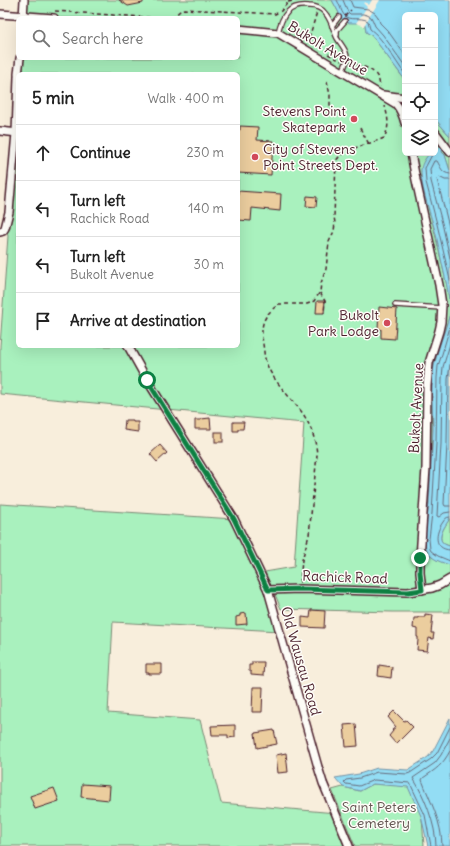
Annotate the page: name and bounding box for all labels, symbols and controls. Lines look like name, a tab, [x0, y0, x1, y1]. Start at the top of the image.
map controls	[402, 12, 438, 156]
button: +	[402, 12, 438, 48]
search box	[16, 16, 240, 60]
street label: Bukolt Avenue	[285, 17, 371, 79]
icon: search	[30, 27, 52, 49]
text: Search here	[62, 29, 143, 48]
button: −	[402, 48, 438, 84]
button: locate	[402, 84, 438, 120]
text: 5 min	[32, 87, 74, 109]
text: Walk · 400 m	[147, 90, 224, 107]
place label: Stevens Point Skatepark	[262, 102, 346, 136]
marker: Stevens Point Skatepark	[349, 114, 359, 124]
button: layers	[402, 120, 438, 156]
place label: City of Stevens Point Streets Dept.	[263, 140, 378, 174]
icon: ahead	[32, 142, 54, 164]
text: Continue	[70, 143, 131, 162]
text: 230 m	[186, 144, 224, 161]
marker: City of Stevens Point Streets Dept.	[250, 152, 260, 162]
text: Turn left	[70, 191, 125, 210]
icon: left	[32, 198, 54, 220]
text: 140 m	[188, 200, 224, 217]
text: Rachick Road	[70, 210, 149, 227]
text: Turn left	[70, 247, 125, 266]
icon: left	[32, 254, 54, 276]
text: 30 m	[194, 256, 224, 273]
text: Bukolt Avenue	[70, 266, 154, 283]
place label: Bukolt Park Lodge	[308, 306, 379, 340]
icon: arrive	[32, 310, 54, 332]
text: Arrive at destination	[70, 311, 206, 330]
marker: Bukolt Park Lodge	[382, 318, 392, 328]
street label: Bukolt Avenue	[405, 362, 427, 454]
route start	[138, 371, 156, 389]
route end	[411, 549, 429, 567]
street label: Rachick Road	[302, 567, 388, 587]
street label: Old Wausau Road	[277, 604, 325, 718]
park label: Saint Peters Cemetery	[342, 798, 416, 832]

